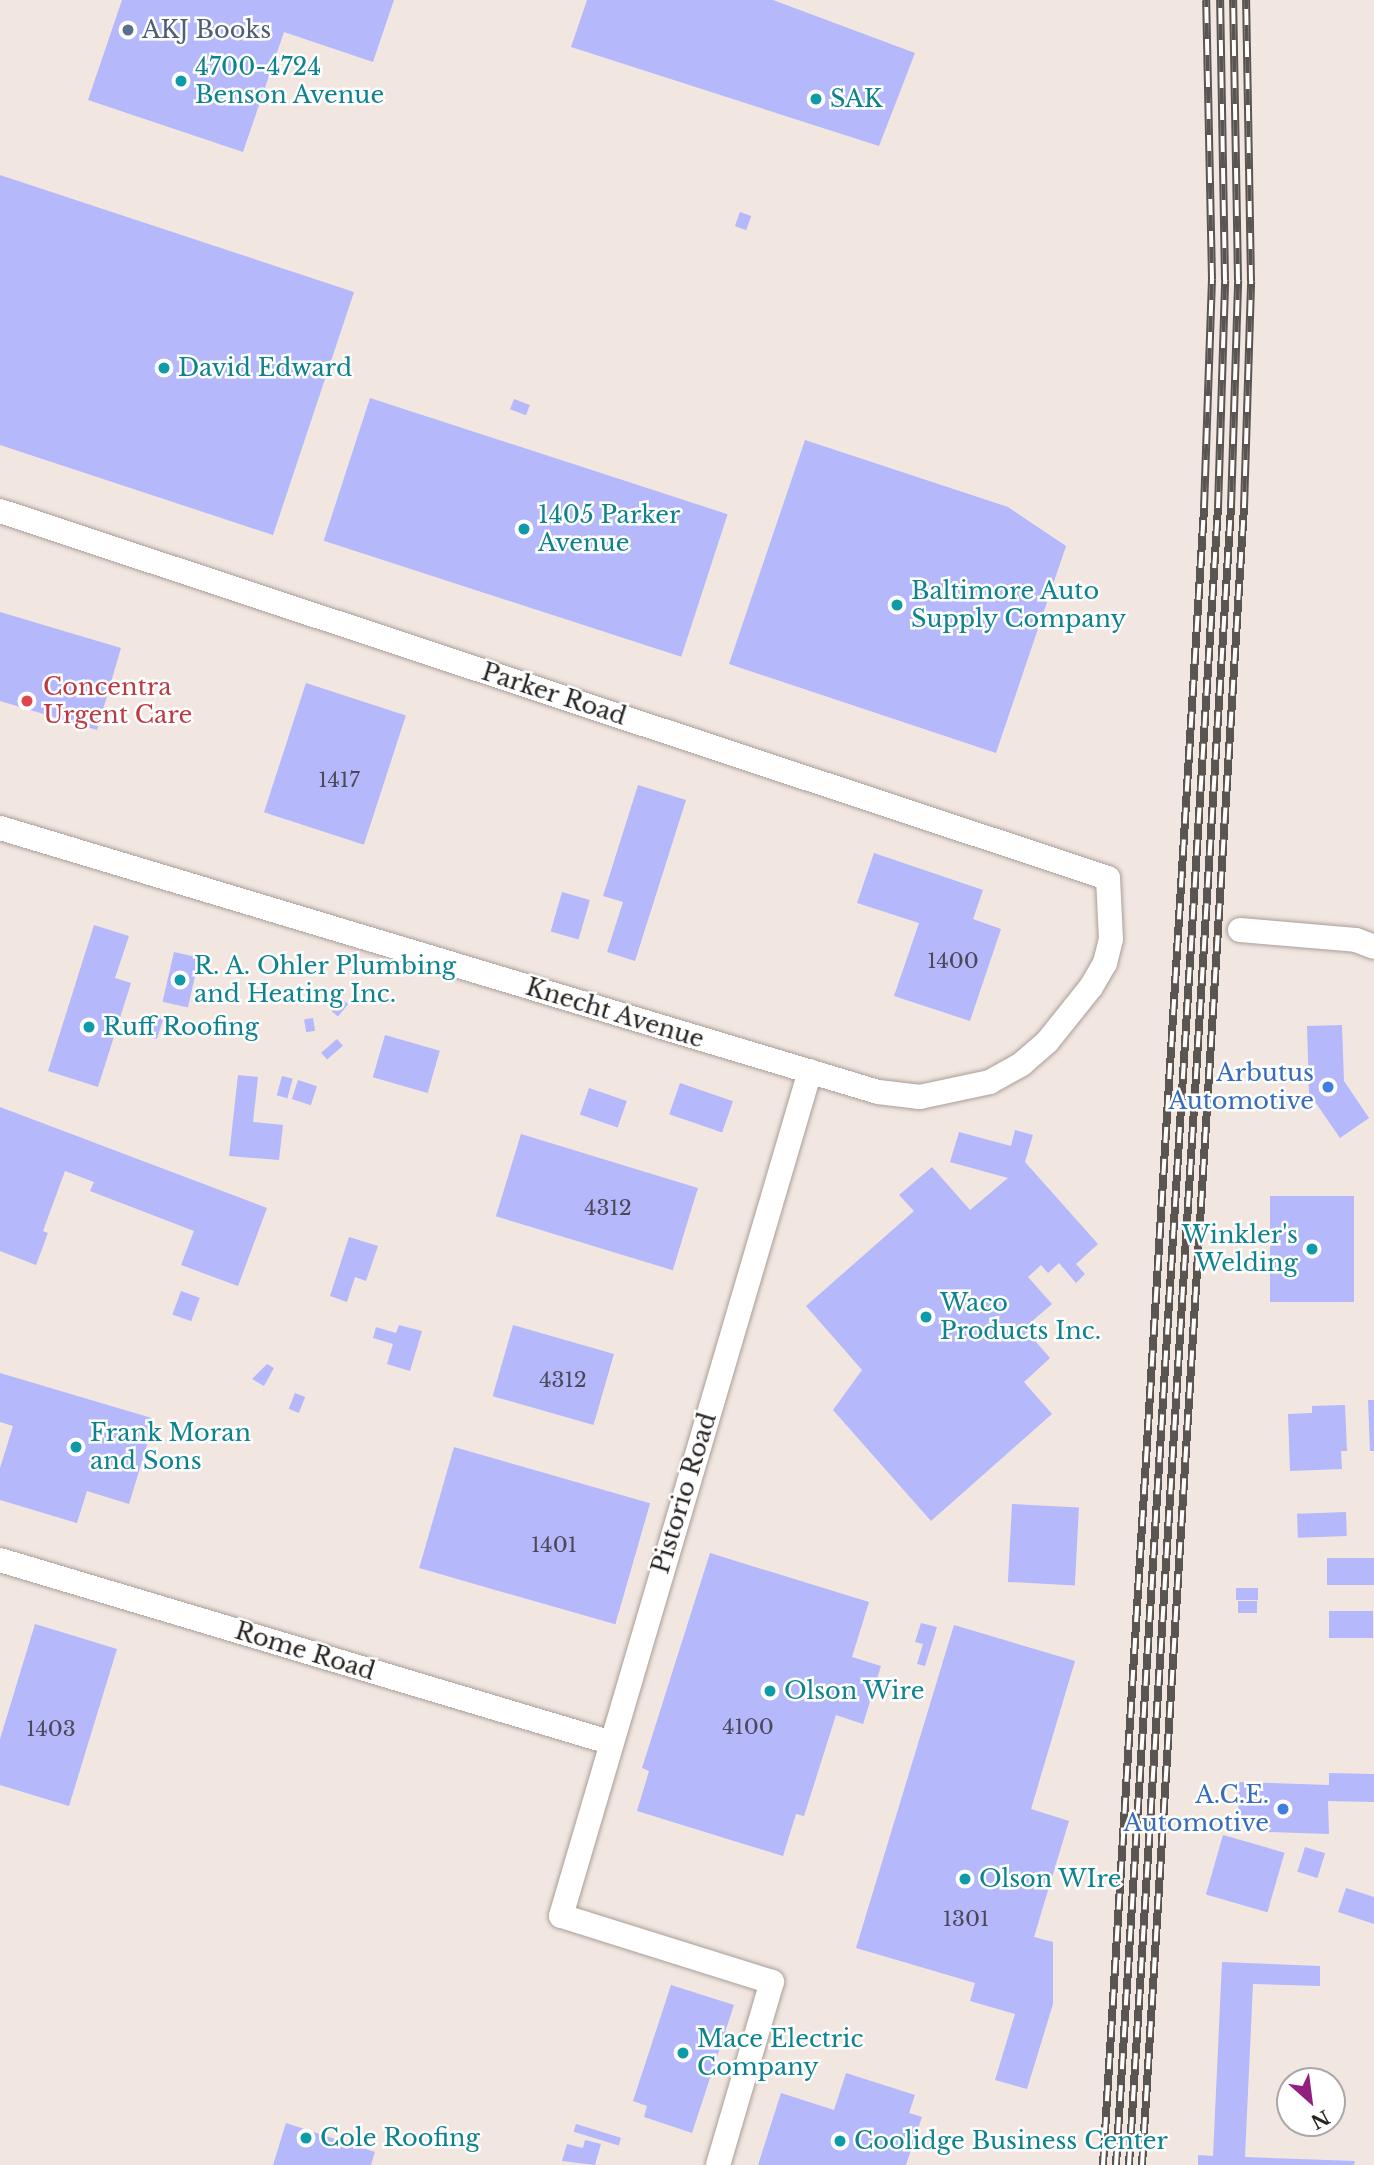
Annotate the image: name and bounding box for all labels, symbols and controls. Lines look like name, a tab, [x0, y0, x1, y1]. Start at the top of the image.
place label: AKJ Books	[142, 16, 271, 44]
marker: AKJ Books	[120, 22, 136, 38]
place label: 4700-4724 Benson Avenue	[195, 53, 385, 109]
marker: 4700-4724 Benson Avenue	[173, 73, 189, 89]
place label: SAK	[830, 85, 882, 113]
marker: SAK	[808, 91, 824, 107]
place label: David Edward	[178, 354, 352, 382]
marker: David Edward	[156, 360, 172, 376]
place label: 1405 Parker Avenue	[538, 501, 680, 557]
marker: 1405 Parker Avenue	[516, 521, 532, 537]
place label: Baltimore Auto Supply Company	[911, 577, 1127, 633]
marker: Baltimore Auto Supply Company	[889, 597, 905, 613]
street label: Parker Road	[478, 657, 630, 731]
place label: Concentra Urgent Care	[43, 673, 192, 729]
marker: Concentra Urgent Care	[17, 691, 37, 711]
house number: 1417	[318, 767, 360, 793]
house number: 1400	[927, 948, 979, 974]
place label: R. A. Ohler Plumbing and Heating Inc.	[194, 952, 458, 1008]
marker: R. A. Ohler Plumbing and Heating Inc.	[172, 972, 188, 988]
street label: Knecht Avenue	[522, 972, 708, 1054]
place label: Ruff Roofing	[103, 1013, 259, 1041]
marker: Ruff Roofing	[81, 1019, 97, 1035]
place label: Arbutus Automotive	[1168, 1059, 1314, 1115]
marker: Arbutus Automotive	[1320, 1079, 1336, 1095]
house number: 4312	[584, 1195, 632, 1221]
place label: Winkler's Welding	[1182, 1221, 1298, 1277]
marker: Winkler's Welding	[1304, 1241, 1320, 1257]
place label: Waco Products Inc.	[940, 1289, 1101, 1345]
marker: Waco Products Inc.	[918, 1309, 934, 1325]
house number: 4312	[539, 1367, 587, 1393]
street label: Pistorio Road	[646, 1409, 722, 1577]
place label: Frank Moran and Sons	[90, 1419, 251, 1475]
marker: Frank Moran and Sons	[68, 1439, 84, 1455]
house number: 1401	[531, 1532, 577, 1558]
street label: Rome Road	[232, 1616, 378, 1686]
place label: Olson Wire	[784, 1677, 925, 1705]
marker: Olson Wire	[762, 1683, 778, 1699]
house number: 4100	[722, 1714, 774, 1740]
house number: 1403	[26, 1716, 76, 1742]
place label: A.C.E. Automotive	[1123, 1781, 1269, 1837]
marker: A.C.E. Automotive	[1275, 1801, 1291, 1817]
place label: Olson WIre	[979, 1865, 1122, 1893]
marker: Olson WIre	[957, 1871, 973, 1887]
house number: 1301	[943, 1906, 989, 1932]
place label: Mace Electric Company	[697, 2025, 863, 2081]
marker: Mace Electric Company	[675, 2045, 691, 2061]
north arrow	[1276, 2067, 1346, 2137]
text: N	[1307, 2105, 1333, 2134]
place label: Cole Roofing	[320, 2124, 480, 2152]
place label: Coolidge Business Center	[854, 2127, 1168, 2155]
marker: Cole Roofing	[298, 2130, 314, 2146]
marker: Coolidge Business Center	[832, 2133, 848, 2149]

